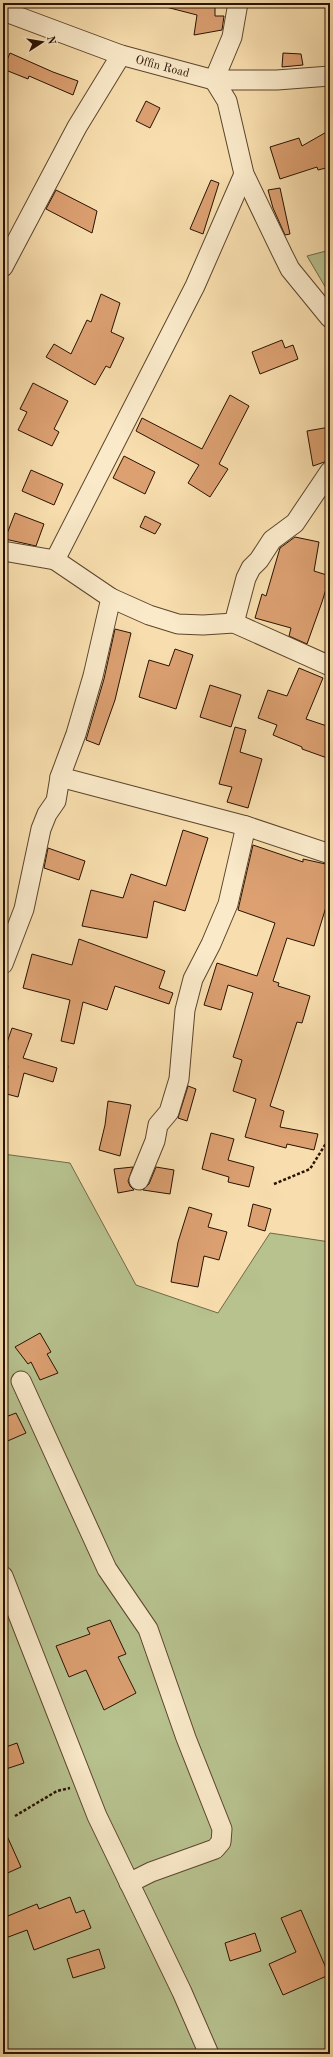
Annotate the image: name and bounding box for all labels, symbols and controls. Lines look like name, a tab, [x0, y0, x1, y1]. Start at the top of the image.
north arrow	[22, 22, 62, 62]
text: N	[44, 35, 57, 46]
street label: Offin Road	[134, 54, 191, 80]

